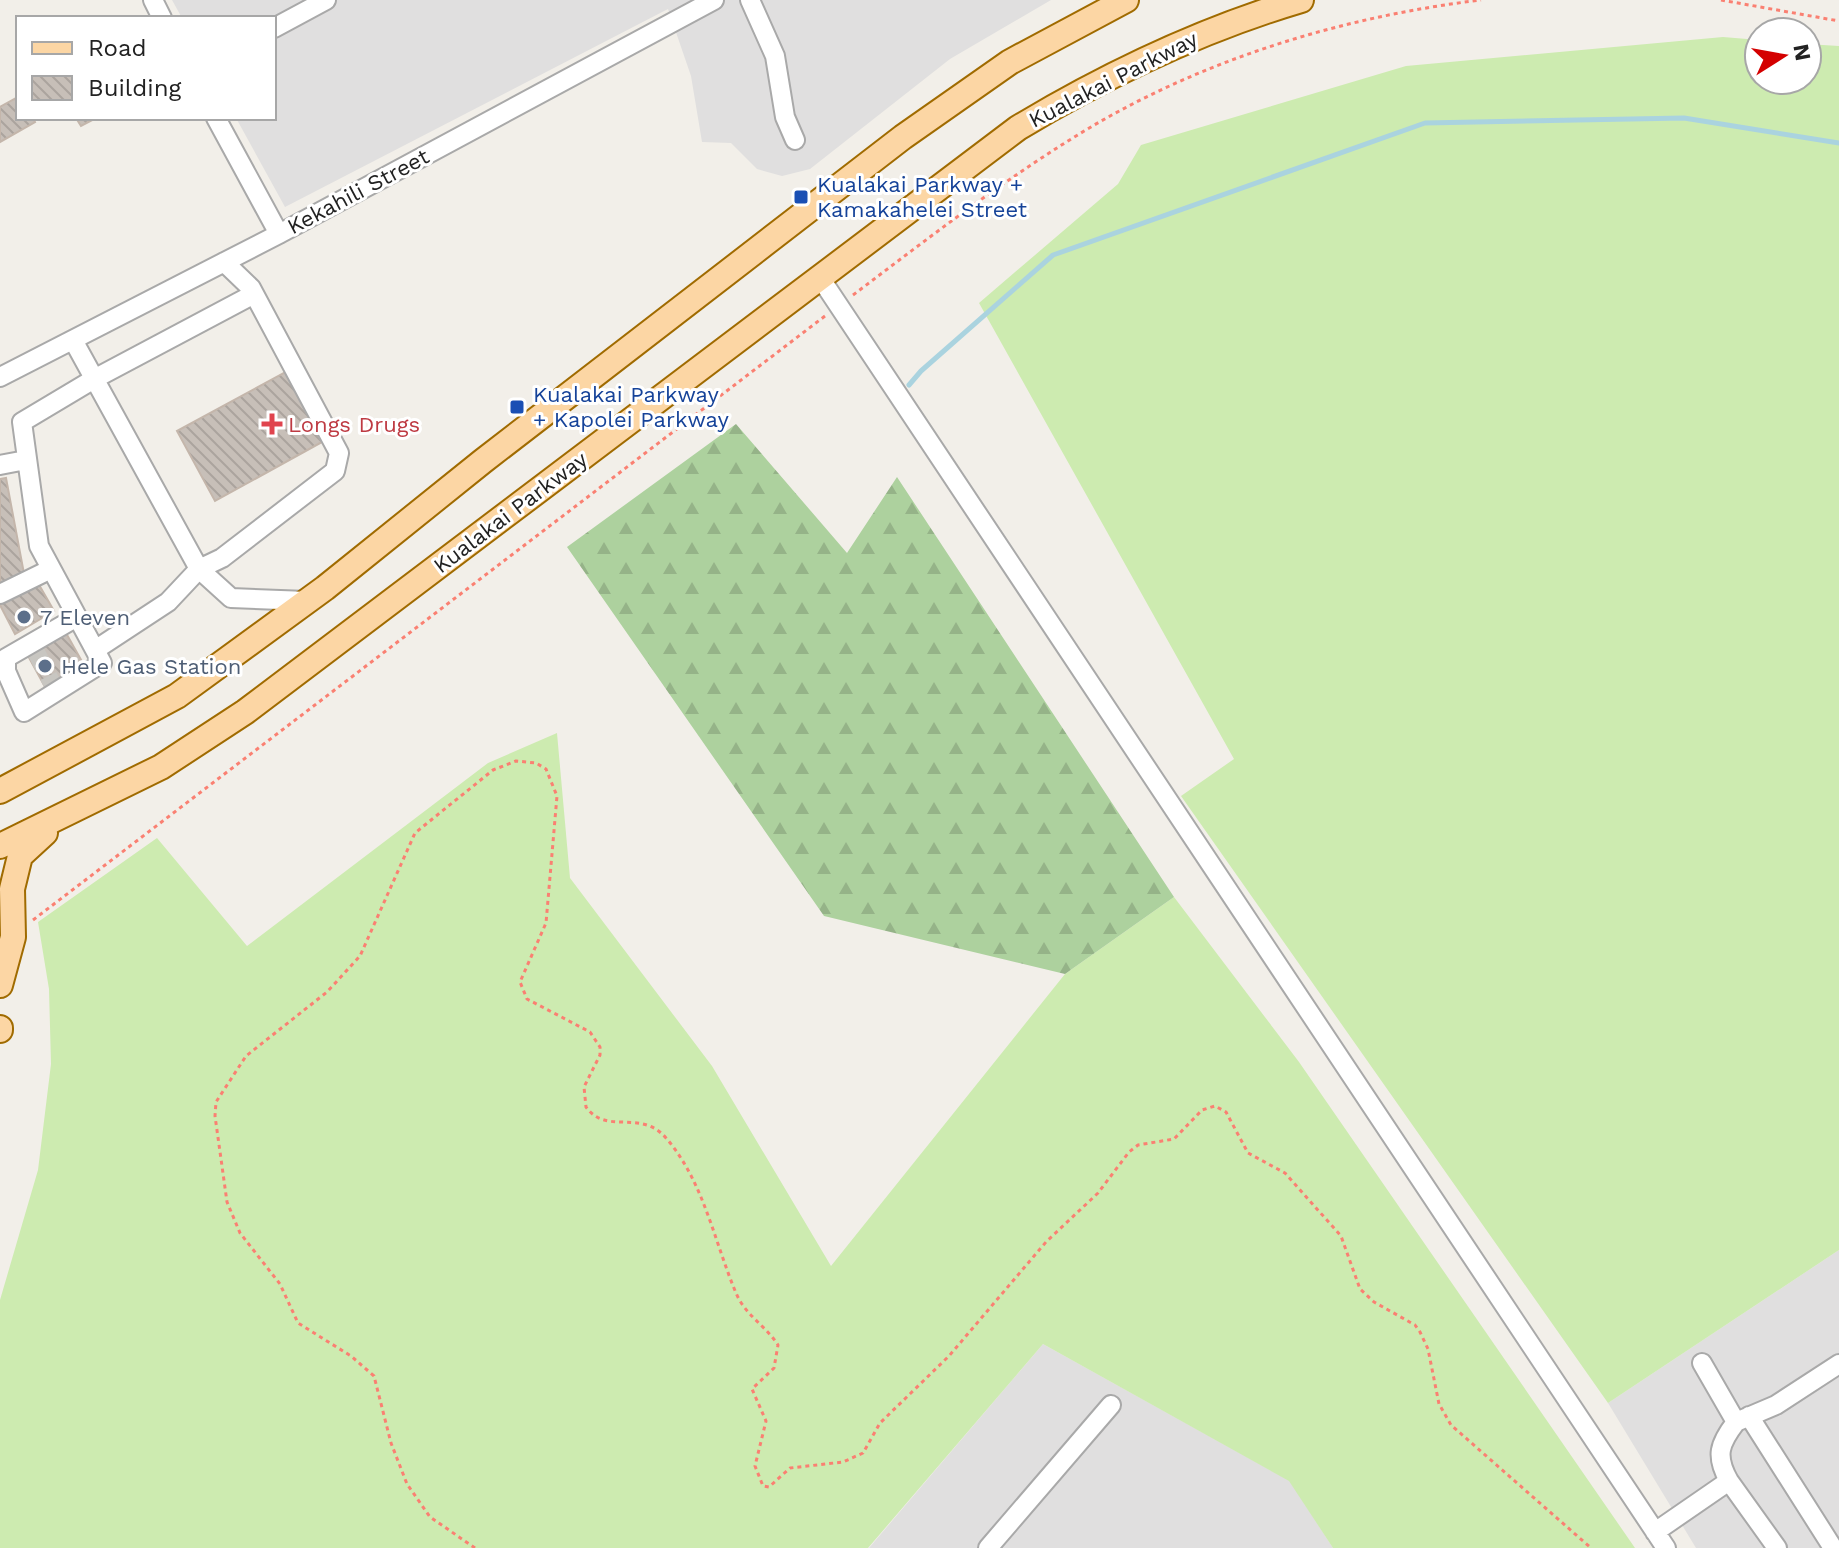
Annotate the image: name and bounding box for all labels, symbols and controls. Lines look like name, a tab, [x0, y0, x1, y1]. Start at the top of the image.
legend	[16, 16, 276, 120]
north arrow	[1743, 16, 1823, 96]
street label: Kualakai Parkway	[1025, 26, 1202, 133]
text: Road	[88, 34, 147, 62]
text: N	[1788, 42, 1816, 63]
text: Building	[88, 74, 181, 102]
street label: Kekahili Street	[283, 144, 433, 239]
place label: Kualakai Parkway + Kamakahelei Street	[817, 172, 1027, 222]
marker: Kualakai Parkway + Kamakahelei Street	[792, 188, 810, 206]
place label: Kualakai Parkway + Kapolei Parkway	[533, 382, 729, 432]
marker: Kualakai Parkway + Kapolei Parkway	[508, 398, 526, 416]
place label: Longs Drugs	[288, 412, 420, 437]
marker: Longs Drugs	[263, 415, 281, 433]
street label: Kualakai Parkway	[429, 446, 593, 578]
place label: 7 Eleven	[40, 605, 130, 630]
marker: 7 Eleven	[15, 608, 33, 626]
place label: Hele Gas Station	[61, 654, 241, 679]
marker: Hele Gas Station	[36, 657, 54, 675]

